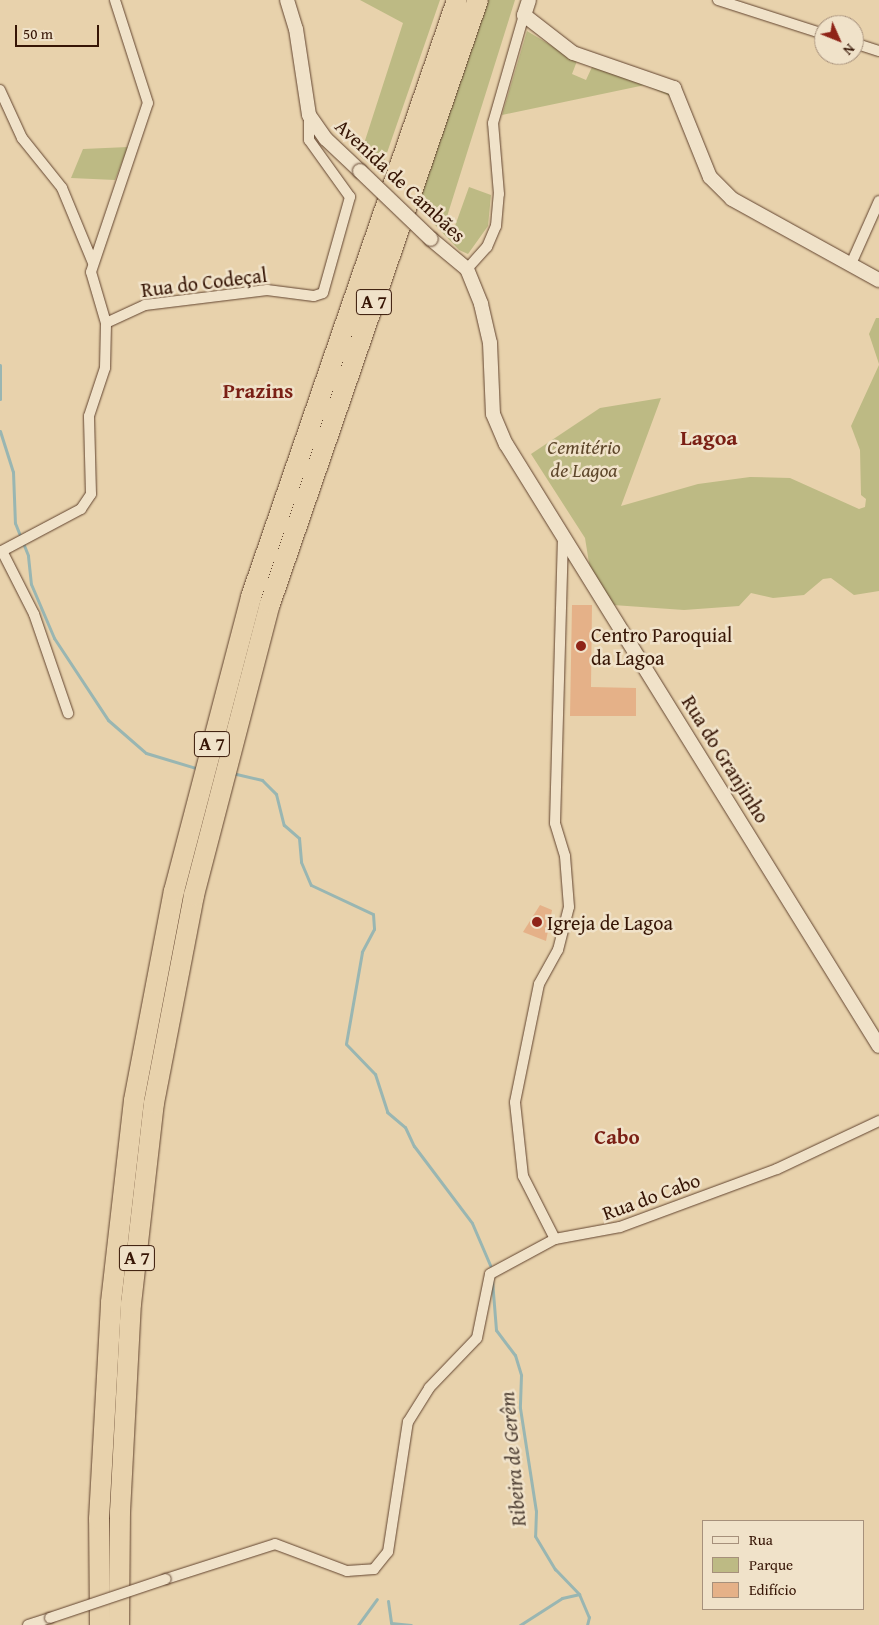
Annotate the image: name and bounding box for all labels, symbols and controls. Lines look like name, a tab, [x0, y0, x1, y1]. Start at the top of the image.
scale bar	[18, 15, 101, 47]
north arrow	[814, 15, 864, 65]
text: 50 m	[23, 23, 53, 44]
text: N	[839, 39, 860, 60]
street label: Avenida de Cambães	[331, 113, 471, 247]
street label: Rua do Codeçal	[140, 262, 268, 302]
road number: A 7	[355, 286, 393, 318]
district label: Prazins	[223, 378, 293, 404]
district label: Lagoa	[680, 425, 738, 451]
park label: Cemitério de Lagoa	[547, 435, 621, 482]
place label: Centro Paroquial da Lagoa	[591, 622, 732, 669]
marker: Centro Paroquial da Lagoa	[575, 640, 587, 652]
street label: Rua do Granjinho	[677, 691, 775, 827]
road number: A 7	[193, 728, 231, 761]
place label: Igreja de Lagoa	[547, 910, 673, 934]
marker: Igreja de Lagoa	[531, 916, 543, 928]
district label: Cabo	[594, 1124, 640, 1150]
street label: Rua do Cabo	[599, 1167, 703, 1225]
road number: A 7	[118, 1242, 156, 1274]
water label: Ribeira de Gerêm	[495, 1390, 531, 1528]
legend	[702, 1520, 864, 1610]
text: Rua	[749, 1529, 773, 1550]
text: Parque	[749, 1554, 793, 1575]
text: Edifício	[749, 1579, 796, 1600]

